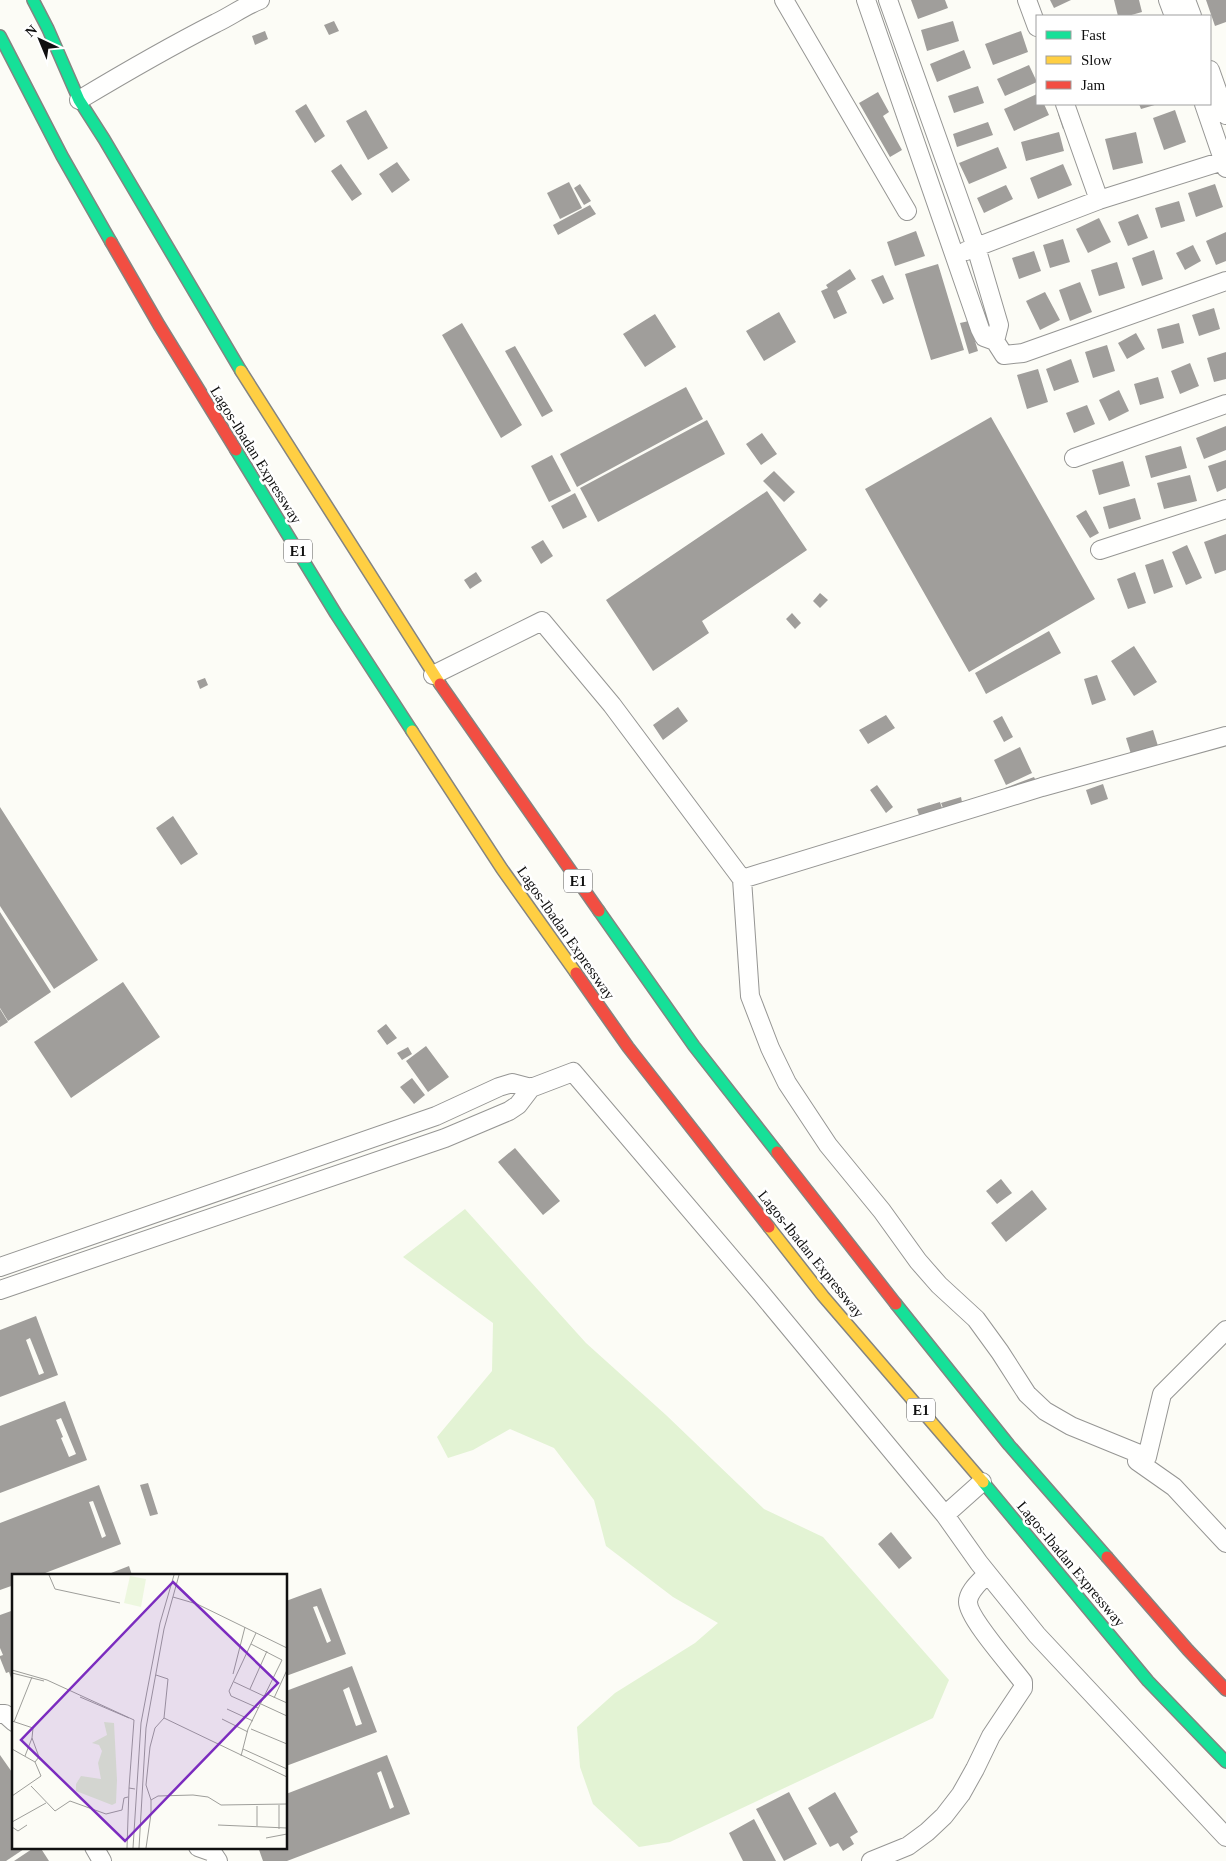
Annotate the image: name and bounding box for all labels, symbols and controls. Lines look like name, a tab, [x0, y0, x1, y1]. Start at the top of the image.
north arrow	[15, 15, 65, 65]
legend	[1036, 15, 1211, 105]
text: N	[22, 22, 40, 40]
text: Fast	[1081, 27, 1107, 43]
text: Slow	[1081, 52, 1112, 68]
text: Jam	[1081, 77, 1105, 93]
street label: Lagos-Ibadan Expressway	[207, 383, 305, 527]
road number: E1	[284, 540, 312, 562]
street label: Lagos-Ibadan Expressway	[514, 863, 618, 1003]
road number: E1	[564, 869, 592, 892]
street label: Lagos-Ibadan Expressway	[755, 1187, 867, 1321]
road number: E1	[907, 1398, 935, 1422]
street label: Lagos-Ibadan Expressway	[1014, 1498, 1128, 1630]
inset map	[12, 1574, 288, 1848]

